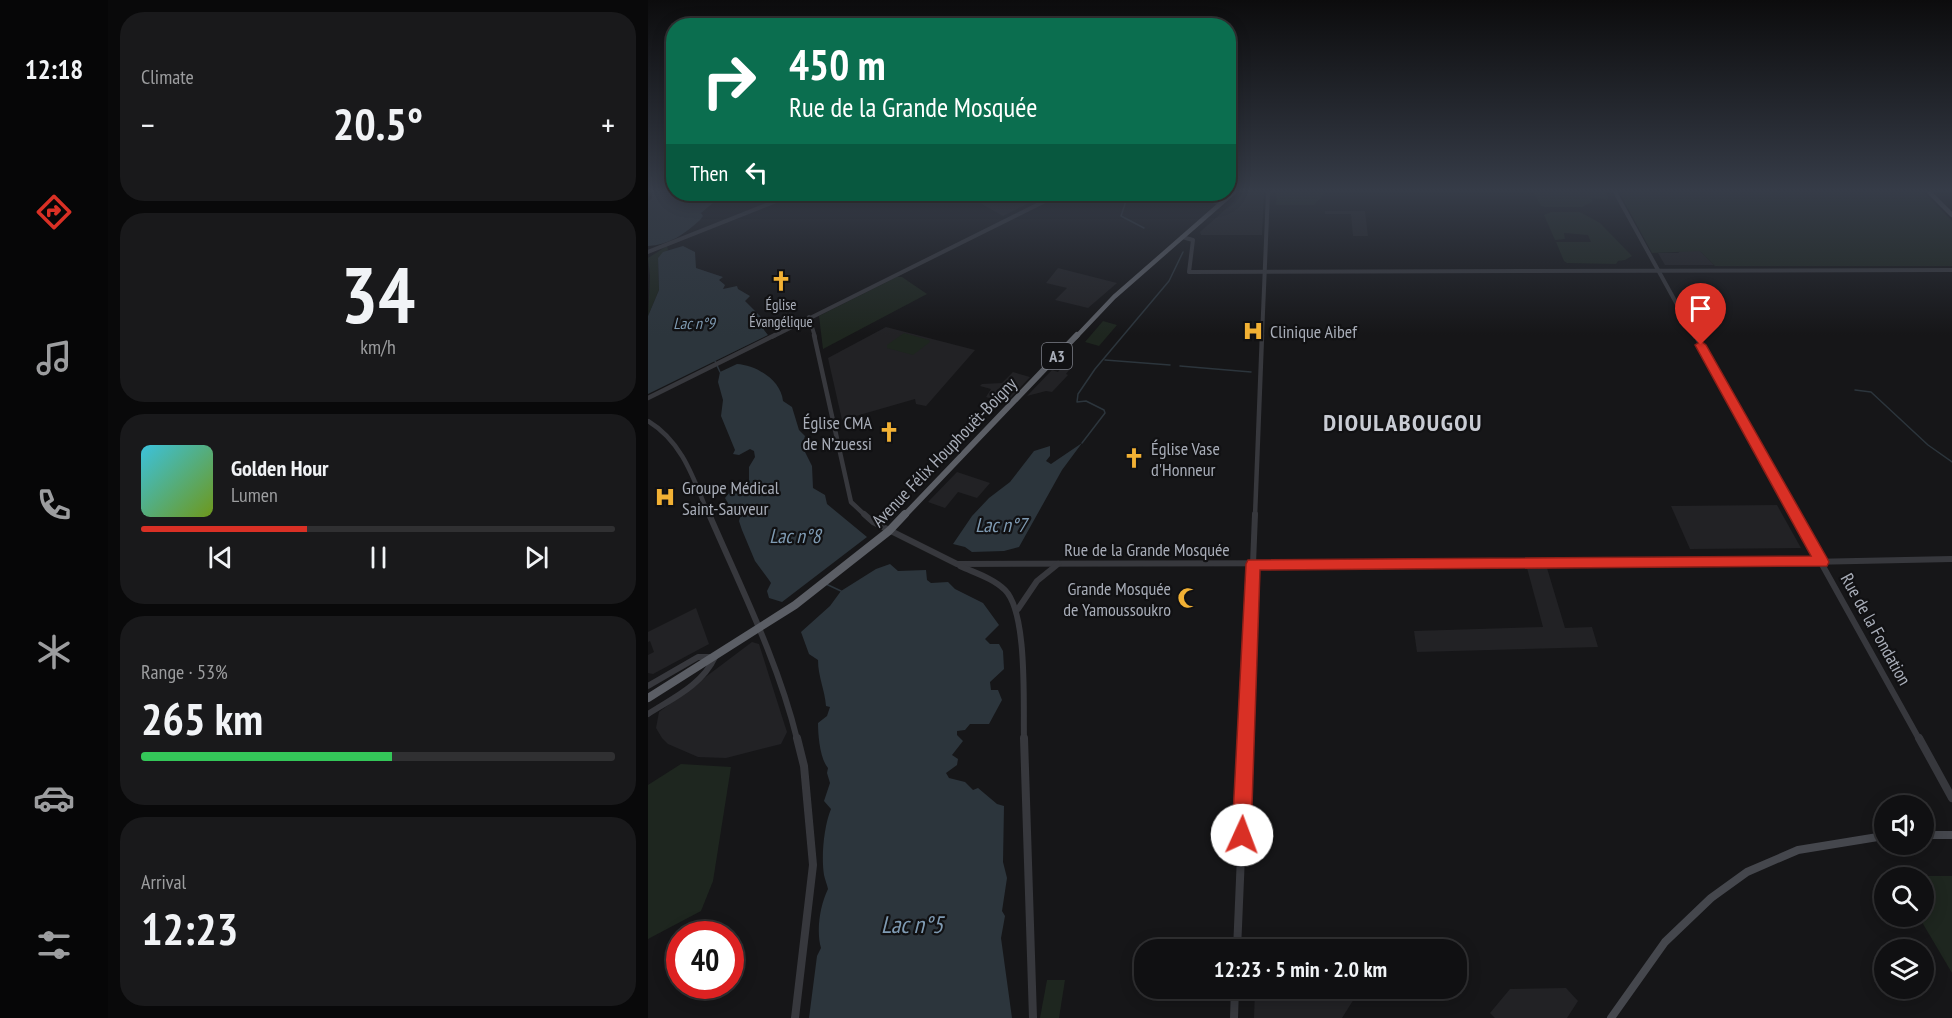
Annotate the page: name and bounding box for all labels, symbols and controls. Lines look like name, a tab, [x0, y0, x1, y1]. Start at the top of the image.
text: 450 m	[789, 37, 886, 92]
icon: right	[690, 42, 768, 120]
text: 12:18	[25, 52, 83, 86]
text: Climate	[141, 64, 194, 90]
text: Rue de la Grande Mosquée	[789, 90, 1037, 124]
text: 20.5°	[333, 94, 423, 152]
text: −	[141, 103, 155, 146]
text: +	[601, 103, 615, 146]
icon: left	[740, 156, 773, 189]
text: Then	[690, 159, 728, 187]
icon: directions	[33, 191, 75, 233]
text: 34	[341, 244, 415, 345]
church icon: Église Évangélique	[769, 269, 793, 293]
pin	[1675, 283, 1726, 345]
icon: arrive	[1684, 292, 1717, 325]
place label: Église Évangélique	[749, 295, 813, 331]
water label: Lac n°9	[673, 313, 716, 333]
hospital icon: Clinique Aibef	[1241, 319, 1265, 343]
place label: Clinique Aibef	[1270, 320, 1358, 343]
text: km/h	[360, 334, 396, 360]
icon: music	[33, 337, 75, 379]
road number: A3	[1042, 343, 1072, 369]
street label: Avenue Félix Houphouët-Boigny	[866, 372, 1022, 532]
district label: DIOULABOUGOU	[1323, 407, 1483, 438]
place label: Église CMA de N’zuessi	[803, 411, 872, 455]
church icon: Église CMA de N’zuessi	[877, 420, 901, 444]
place label: Église Vase d'Honneur	[1151, 437, 1220, 481]
church icon: Église Vase d'Honneur	[1122, 446, 1146, 470]
text: Golden Hour	[231, 454, 329, 482]
place label: Groupe Médical Saint-Sauveur	[682, 476, 780, 520]
text: Lumen	[231, 482, 278, 508]
icon: phone	[33, 484, 75, 526]
hospital icon: Groupe Médical Saint-Sauveur	[653, 485, 677, 509]
water label: Lac n°7	[975, 512, 1030, 538]
water label: Lac n°8	[769, 523, 823, 549]
street label: Rue de la Grande Mosquée	[1064, 538, 1230, 561]
icon: previous	[204, 541, 237, 574]
icon: pause	[362, 541, 395, 574]
icon: next	[520, 541, 553, 574]
street label: Rue de la Fondation	[1836, 569, 1916, 689]
place label: Grande Mosquée de Yamoussoukro	[1063, 577, 1171, 621]
mosque icon: Grande Mosquée de Yamoussoukro	[1176, 586, 1200, 610]
icon: climate	[33, 631, 75, 673]
text: Range · 53%	[141, 659, 228, 685]
text: 265 km	[141, 689, 263, 747]
icon: car	[33, 777, 75, 819]
map controls	[1874, 795, 1934, 999]
button: sound	[1874, 795, 1934, 855]
position arrow	[1210, 803, 1274, 867]
button: search	[1874, 867, 1934, 927]
text: Arrival	[141, 869, 186, 895]
text: 12:23	[141, 899, 238, 957]
water label: Lac n°5	[881, 909, 945, 940]
speed limit sign: 40	[666, 921, 744, 999]
icon: filters	[33, 924, 75, 966]
button: layers	[1874, 939, 1934, 999]
text: 12:23 · 5 min · 2.0 km	[1214, 955, 1387, 983]

